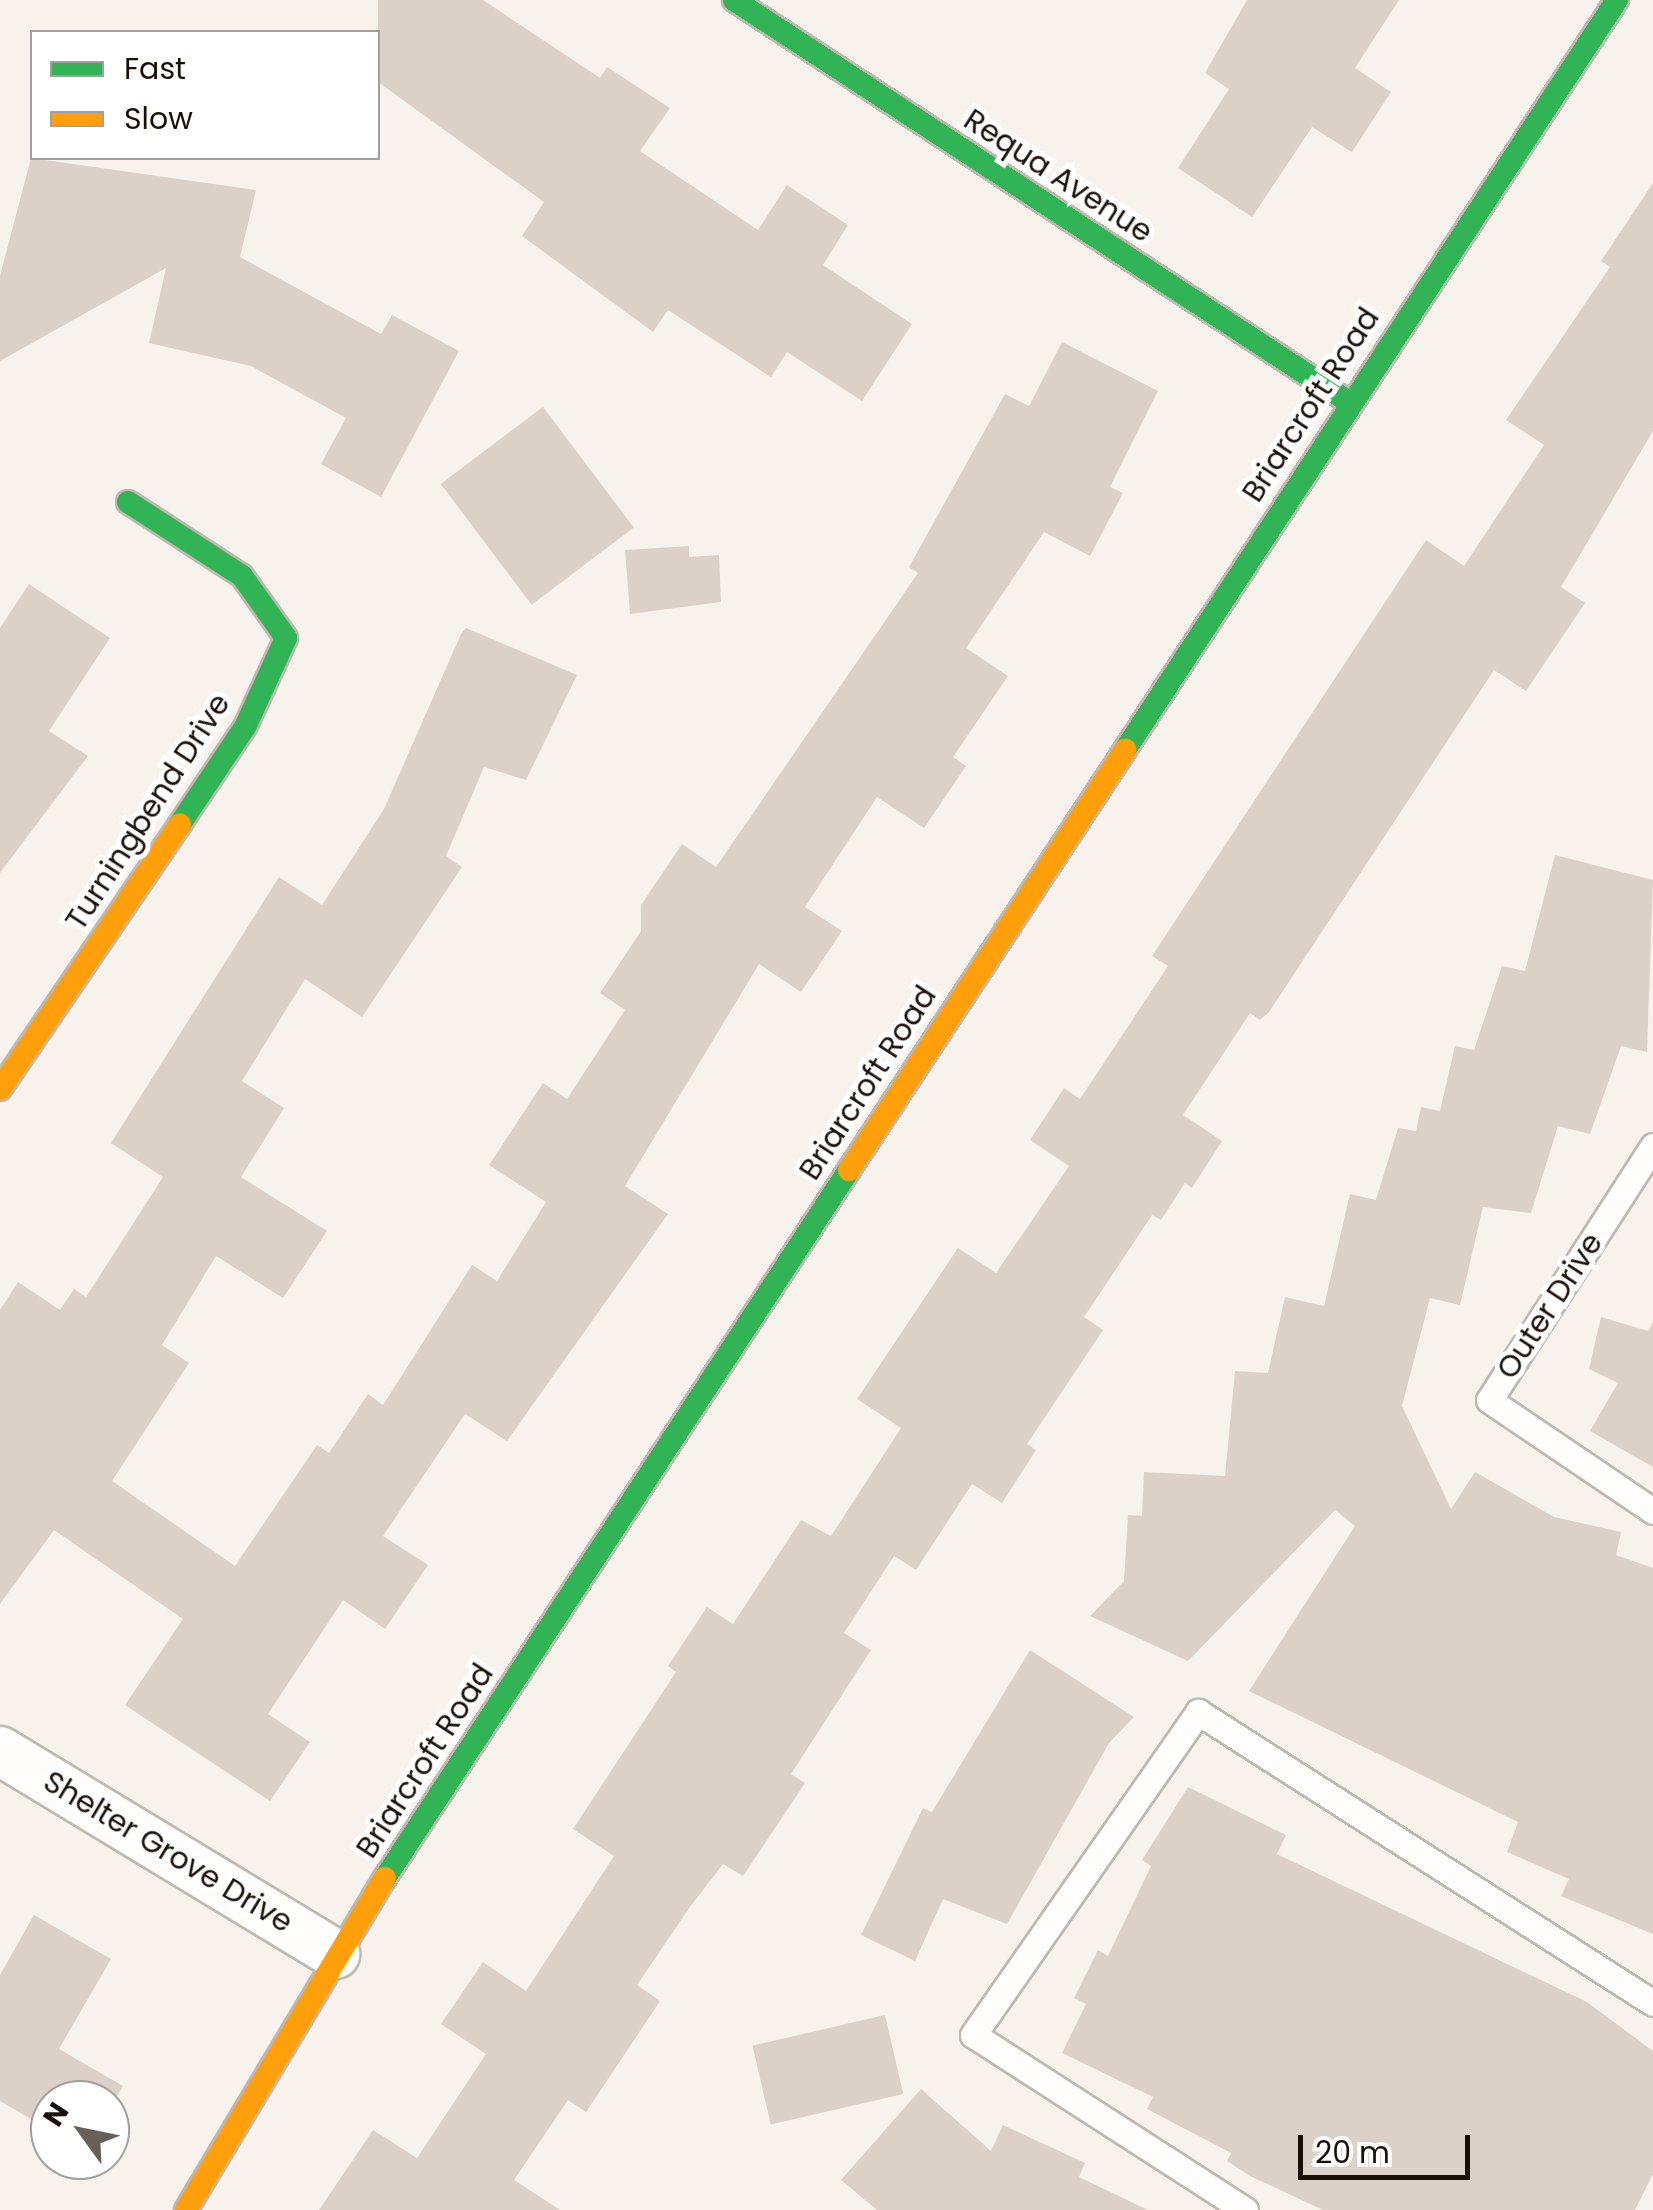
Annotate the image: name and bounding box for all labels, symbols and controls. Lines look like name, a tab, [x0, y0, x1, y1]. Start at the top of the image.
legend	[30, 30, 380, 160]
text: Fast	[124, 47, 186, 90]
text: Slow	[124, 97, 193, 140]
street label: Requa Avenue	[957, 102, 1159, 250]
street label: Briarcroft Road	[1235, 301, 1387, 509]
street label: Turningbend Drive	[58, 687, 238, 937]
street label: Briarcroft Road	[792, 979, 944, 1187]
street label: Outer Drive	[1490, 1226, 1610, 1386]
street label: Briarcroft Road	[349, 1657, 501, 1865]
street label: Shelter Grove Drive	[37, 1763, 299, 1941]
north arrow	[30, 2080, 130, 2180]
text: N	[34, 2095, 78, 2134]
scale bar	[1303, 2115, 1476, 2177]
text: 20 m	[1315, 2131, 1390, 2174]

